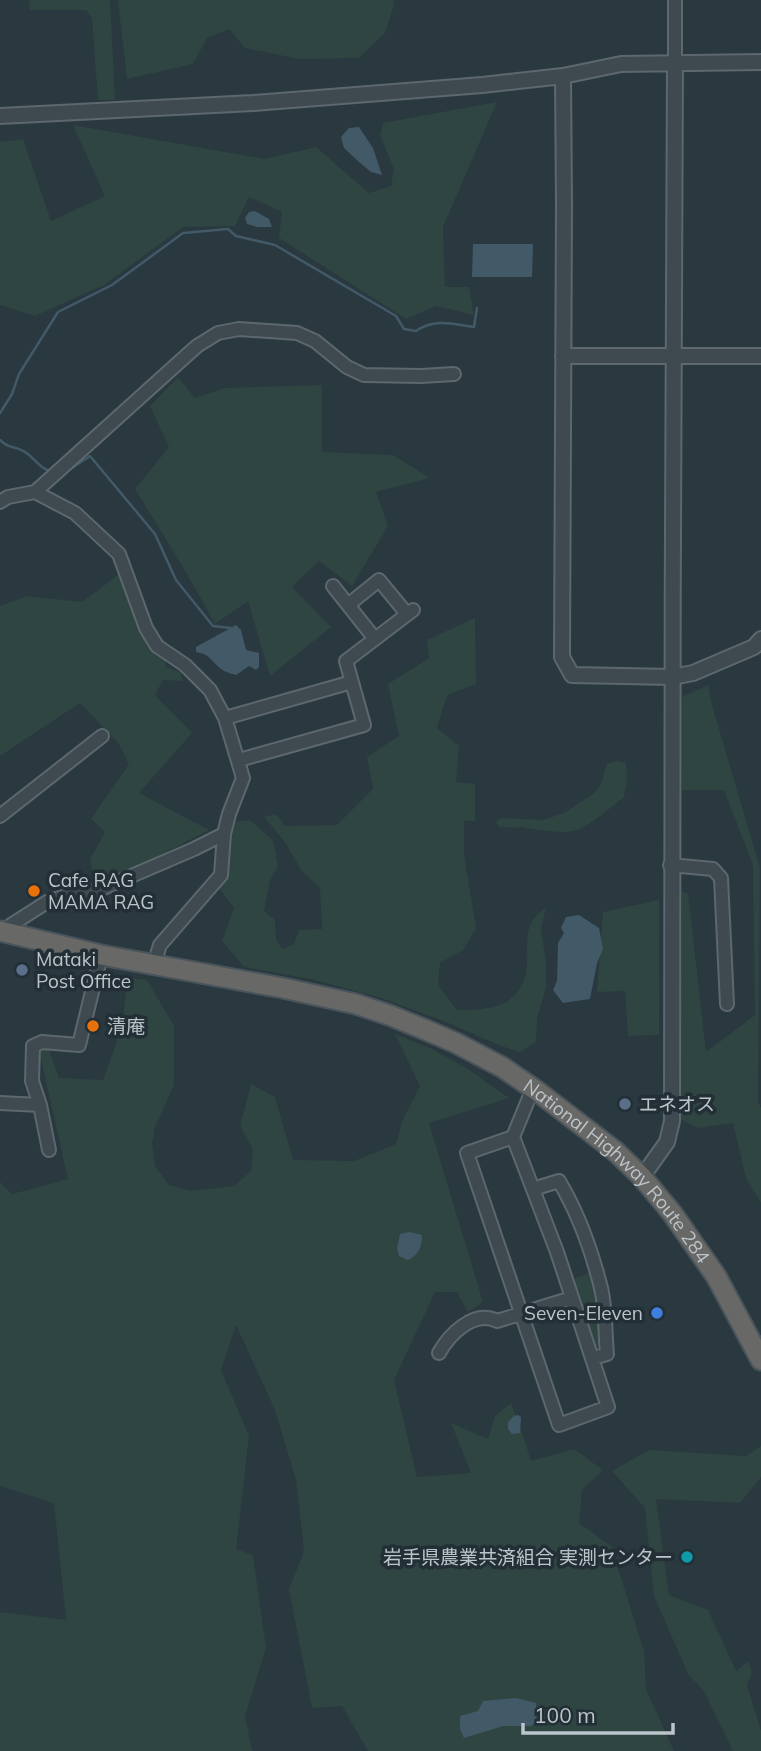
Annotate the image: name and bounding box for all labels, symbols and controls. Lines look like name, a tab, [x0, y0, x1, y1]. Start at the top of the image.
place label: Cafe RAG MAMA RAG	[48, 868, 154, 914]
marker: Cafe RAG MAMA RAG	[26, 883, 42, 899]
place label: Mataki Post Office	[36, 947, 131, 993]
marker: Mataki Post Office	[14, 962, 30, 978]
place label: 清庵	[107, 1014, 145, 1038]
marker: 清庵	[85, 1018, 101, 1034]
street label: National Highway Route 284	[519, 1073, 715, 1268]
place label: エネオス	[639, 1092, 715, 1116]
marker: エネオス	[617, 1096, 633, 1112]
place label: Seven-Eleven	[524, 1301, 643, 1325]
marker: Seven-Eleven	[649, 1305, 665, 1321]
place label: 岩手県農業共済組合 実測センター	[383, 1545, 673, 1569]
marker: 岩手県農業共済組合 実測センター	[679, 1549, 695, 1565]
scale bar	[523, 1692, 674, 1736]
text: 100 m	[534, 1702, 596, 1728]

